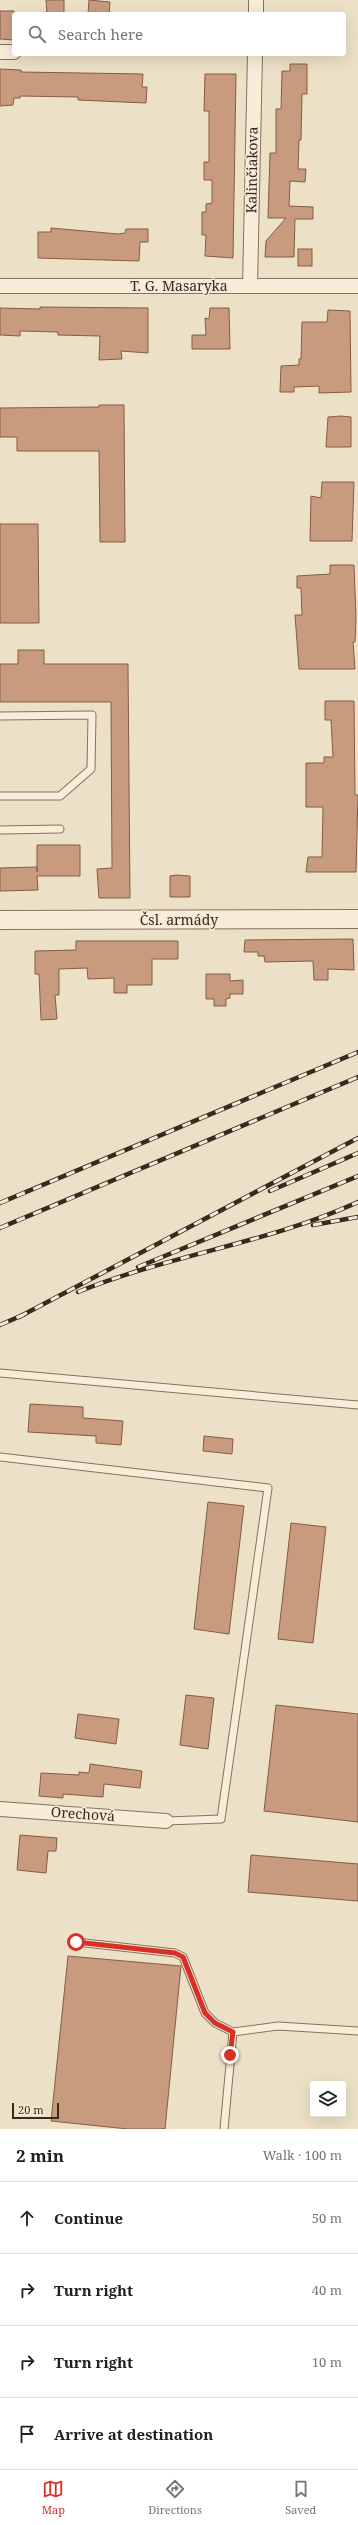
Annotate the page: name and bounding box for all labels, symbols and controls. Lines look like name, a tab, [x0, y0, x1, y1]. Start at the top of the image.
search box	[12, 12, 346, 56]
icon: search	[26, 23, 48, 45]
text: Search here	[58, 24, 143, 44]
street label: Kalinčiakova	[241, 126, 262, 214]
street label: T. G. Masaryka	[130, 276, 228, 295]
street label: Čsl. armády	[140, 910, 218, 929]
street label: Orechová	[50, 1802, 116, 1825]
route start	[67, 1933, 85, 1951]
route end	[221, 2046, 239, 2064]
map controls	[310, 2081, 346, 2117]
button: layers	[310, 2081, 346, 2117]
scale bar	[12, 2101, 59, 2120]
text: 20 m	[18, 2102, 44, 2117]
text: 2 min	[16, 2144, 64, 2167]
text: Walk · 100 m	[263, 2146, 342, 2164]
icon: ahead	[16, 2207, 38, 2229]
text: Continue	[54, 2208, 123, 2228]
text: 50 m	[312, 2209, 342, 2227]
icon: right	[16, 2279, 38, 2301]
text: Turn right	[54, 2280, 133, 2300]
text: 40 m	[312, 2281, 342, 2299]
icon: right	[16, 2351, 38, 2373]
text: Turn right	[54, 2352, 133, 2372]
text: 10 m	[312, 2353, 342, 2371]
icon: arrive	[16, 2423, 38, 2445]
text: Arrive at destination	[54, 2424, 213, 2444]
tab: Map	[42, 2478, 65, 2517]
tab: Directions	[148, 2478, 202, 2517]
tab: Saved	[285, 2478, 316, 2517]

